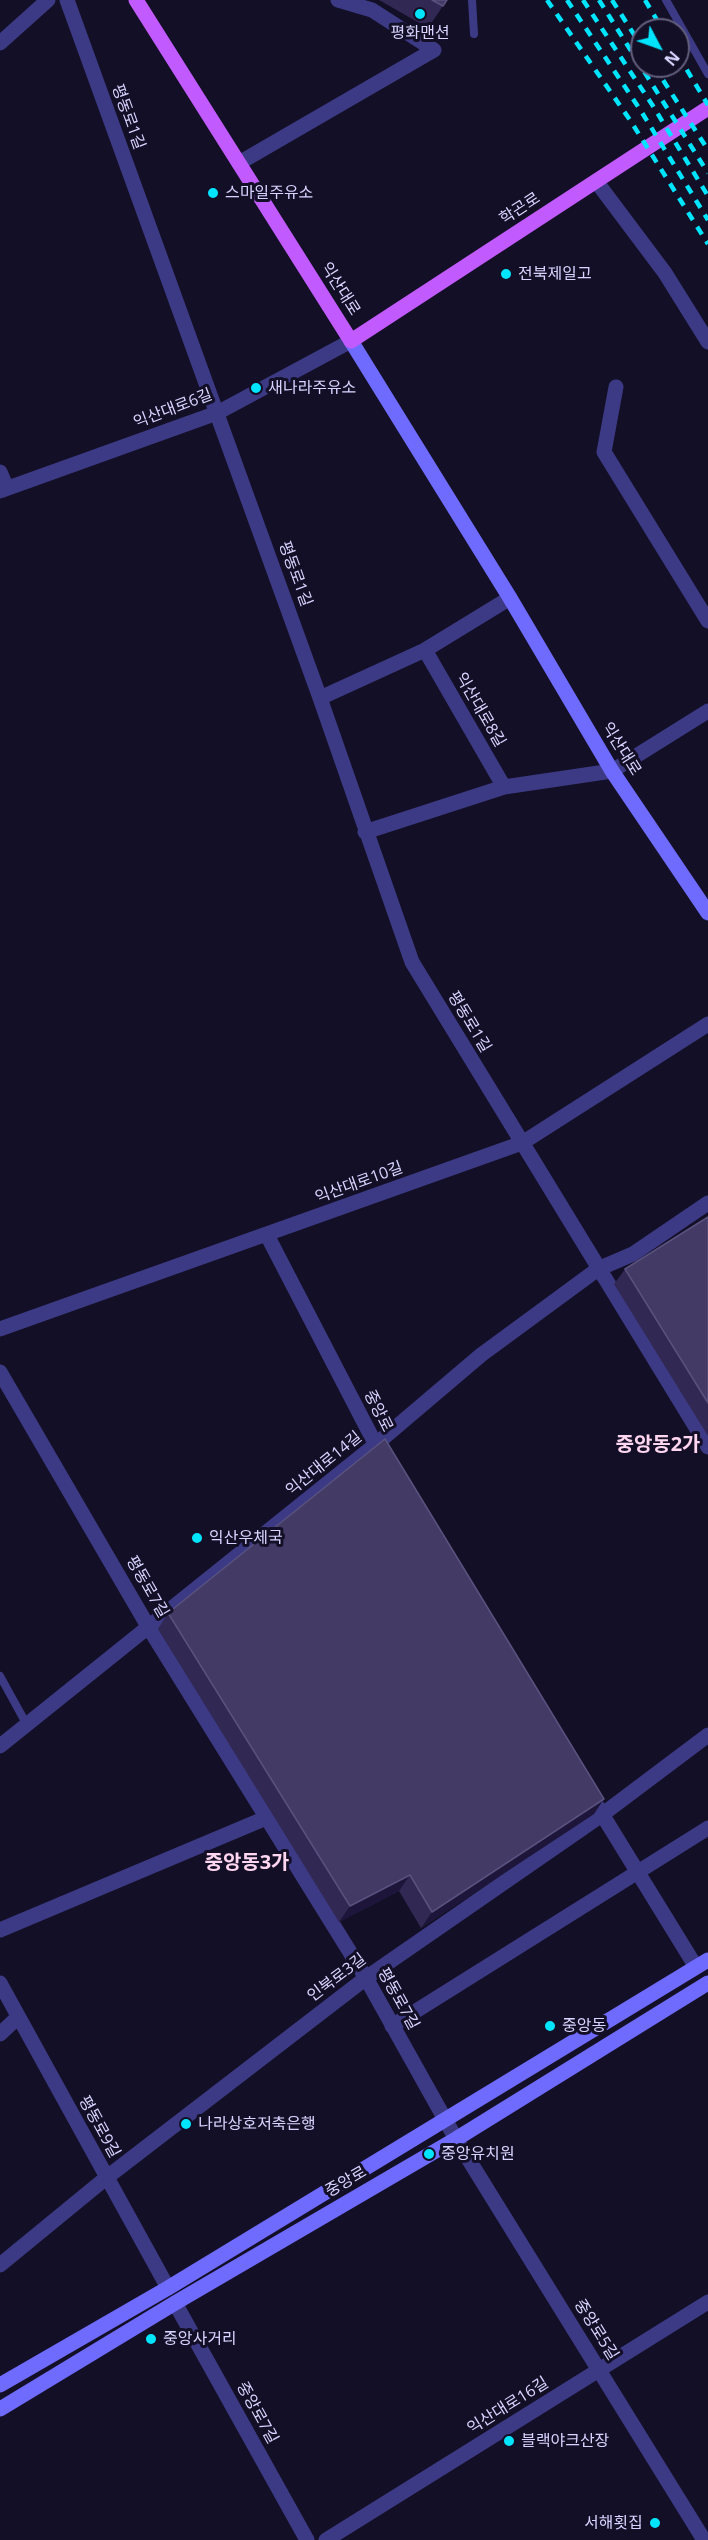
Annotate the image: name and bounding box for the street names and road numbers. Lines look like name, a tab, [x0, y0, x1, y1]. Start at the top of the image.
street label: 평동로1길	[107, 82, 149, 152]
street label: 학곤로	[496, 189, 544, 229]
street label: 익산대로	[316, 259, 364, 319]
street label: 익산대로6길	[131, 385, 215, 433]
street label: 평동로1길	[274, 539, 316, 609]
street label: 익산대로8길	[451, 669, 509, 751]
street label: 익산대로	[597, 719, 645, 779]
street label: 평동로1길	[443, 988, 495, 1056]
street label: 익산대로10길	[313, 1158, 405, 1208]
street label: 중앙로	[359, 1387, 397, 1435]
street label: 익산대로14길	[282, 1428, 366, 1500]
street label: 평동로7길	[122, 1553, 172, 1621]
street label: 인북로3길	[304, 1950, 370, 2006]
street label: 평동로7길	[373, 1965, 423, 2033]
street label: 평동로9길	[74, 2093, 124, 2161]
street label: 중앙로	[322, 2163, 370, 2201]
street label: 중앙로5길	[570, 2296, 622, 2364]
street label: 익산대로16길	[464, 2374, 552, 2438]
street label: 중앙로7길	[232, 2379, 282, 2447]

